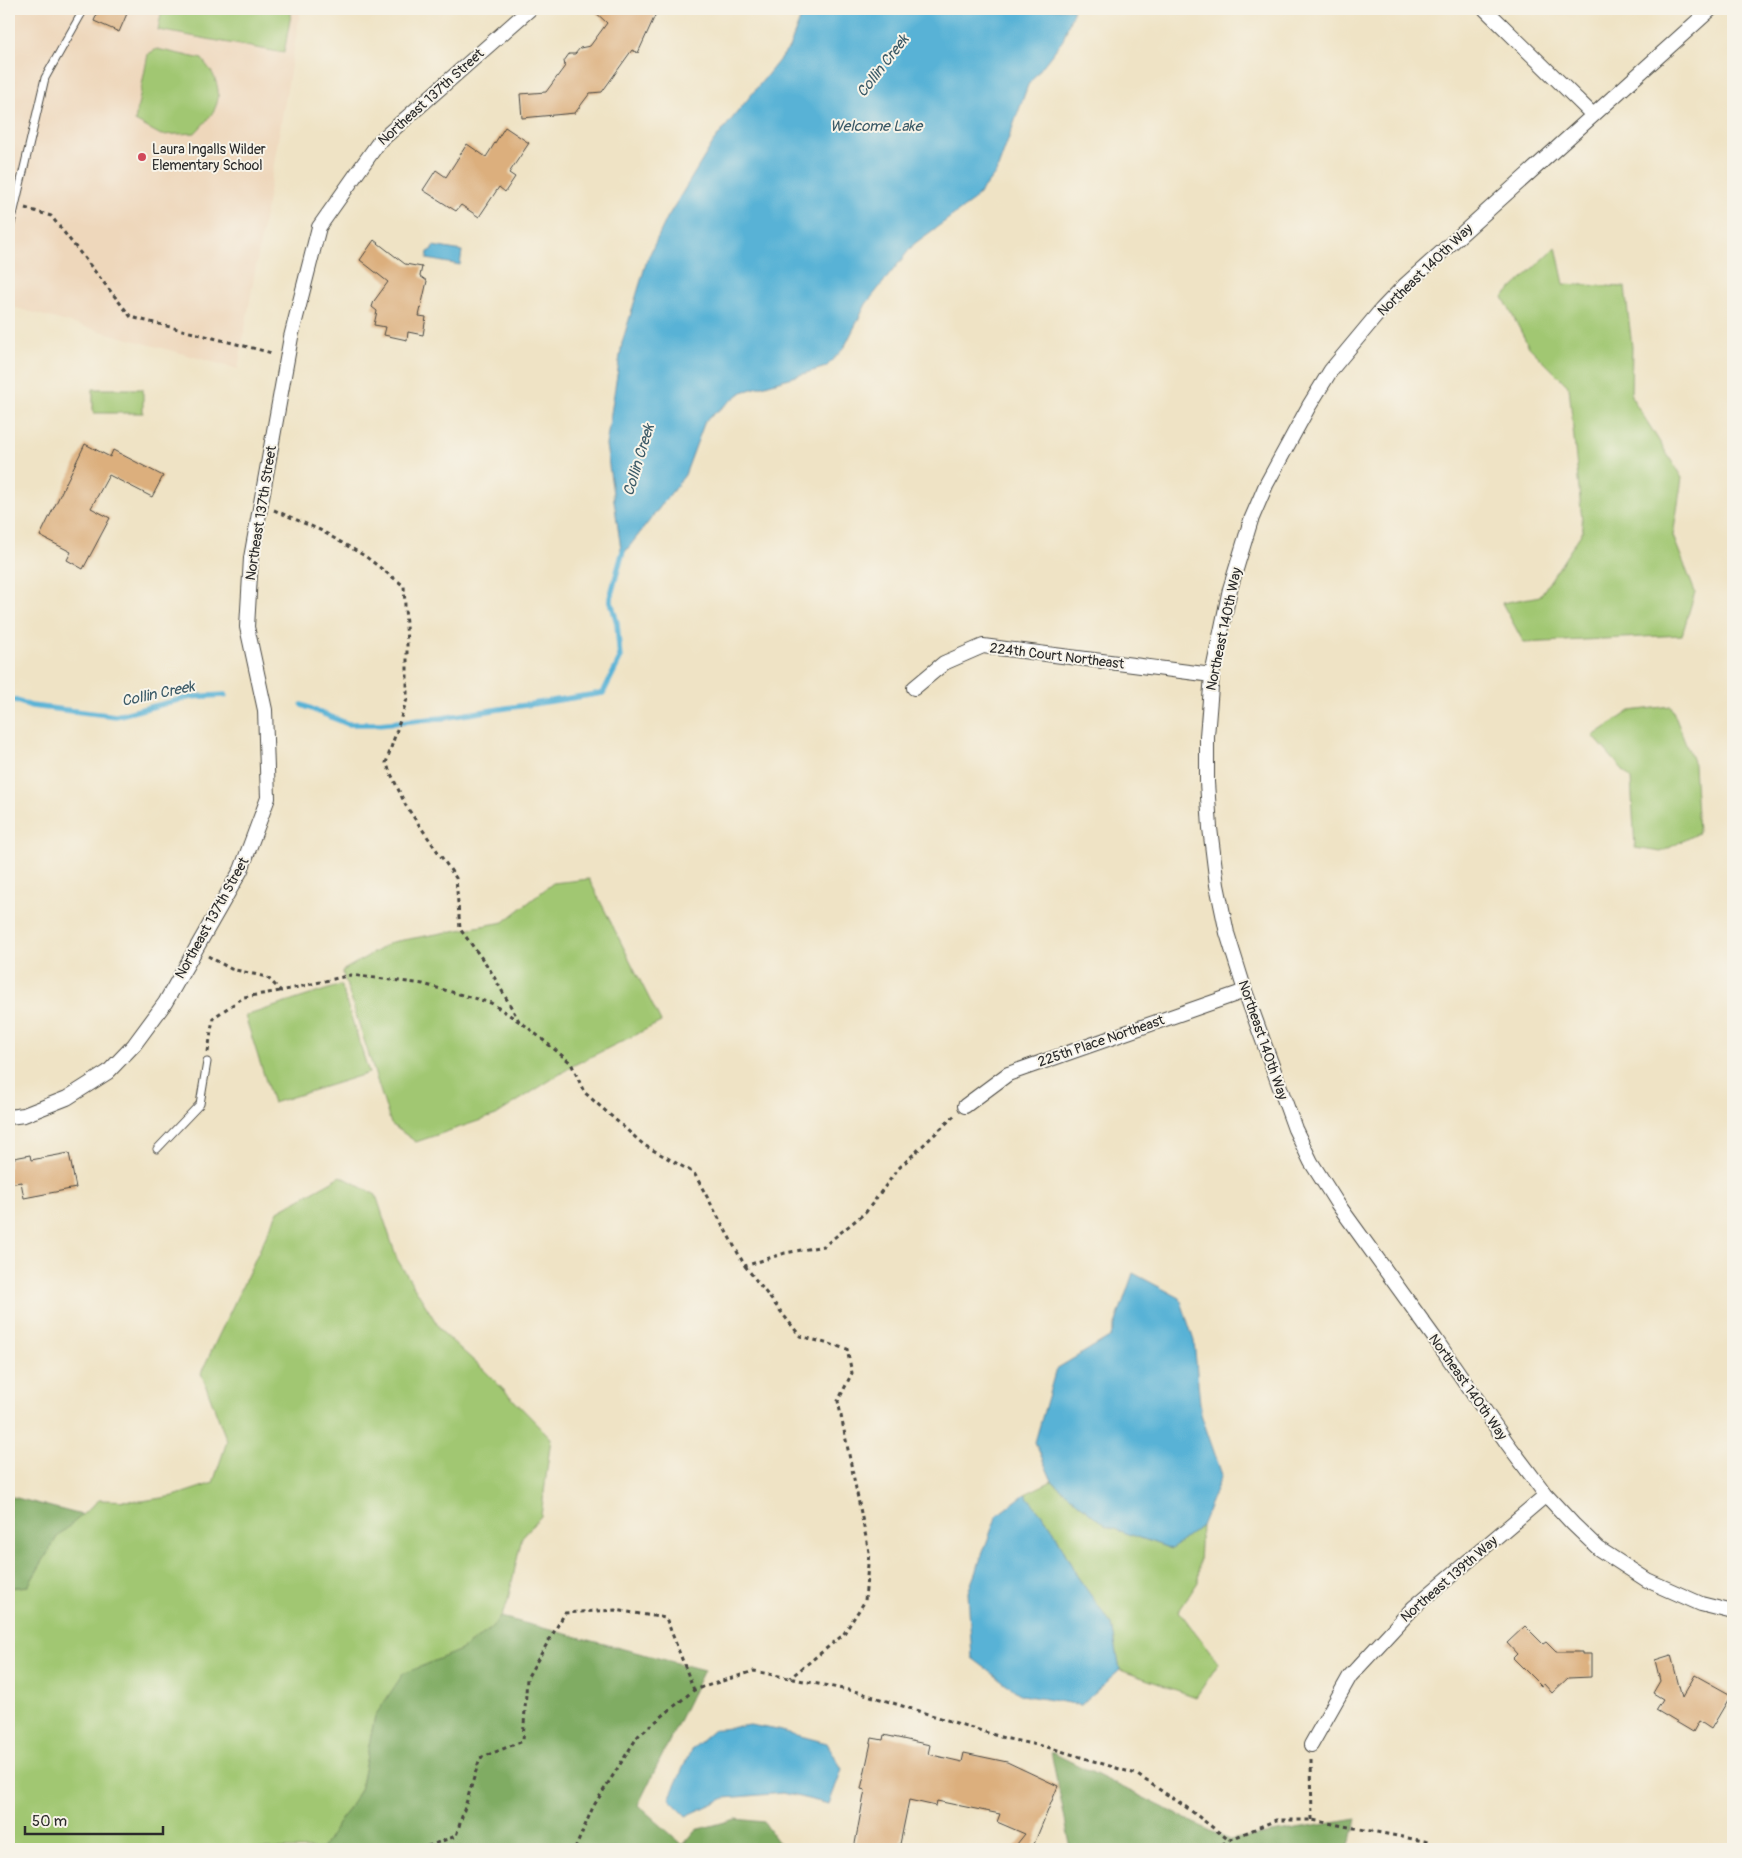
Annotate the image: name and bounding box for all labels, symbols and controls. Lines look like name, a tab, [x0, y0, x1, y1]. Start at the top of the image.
water label: Collin Creek	[853, 30, 914, 101]
street label: Northeast 137th Street	[375, 45, 488, 149]
water label: Welcome Lake	[830, 117, 924, 136]
place label: Laura Ingalls Wilder Elementary School	[152, 141, 266, 174]
marker: Laura Ingalls Wilder Elementary School	[136, 151, 148, 163]
street label: Northeast 140th Way	[1374, 220, 1476, 320]
water label: Collin Creek	[619, 420, 659, 498]
street label: Northeast 137th Street	[242, 444, 280, 582]
street label: Northeast 140th Way	[1203, 566, 1245, 692]
street label: 224th Court Northeast	[989, 639, 1126, 673]
water label: Collin Creek	[120, 677, 198, 711]
street label: Northeast 137th Street	[171, 854, 253, 982]
street label: Northeast 140th Way	[1235, 978, 1291, 1102]
street label: 225th Place Northeast	[1036, 1011, 1167, 1071]
street label: Northeast 140th Way	[1425, 1331, 1511, 1443]
street label: Northeast 139th Way	[1397, 1532, 1501, 1626]
scale bar	[25, 1803, 162, 1835]
text: 50 m	[32, 1812, 67, 1831]

